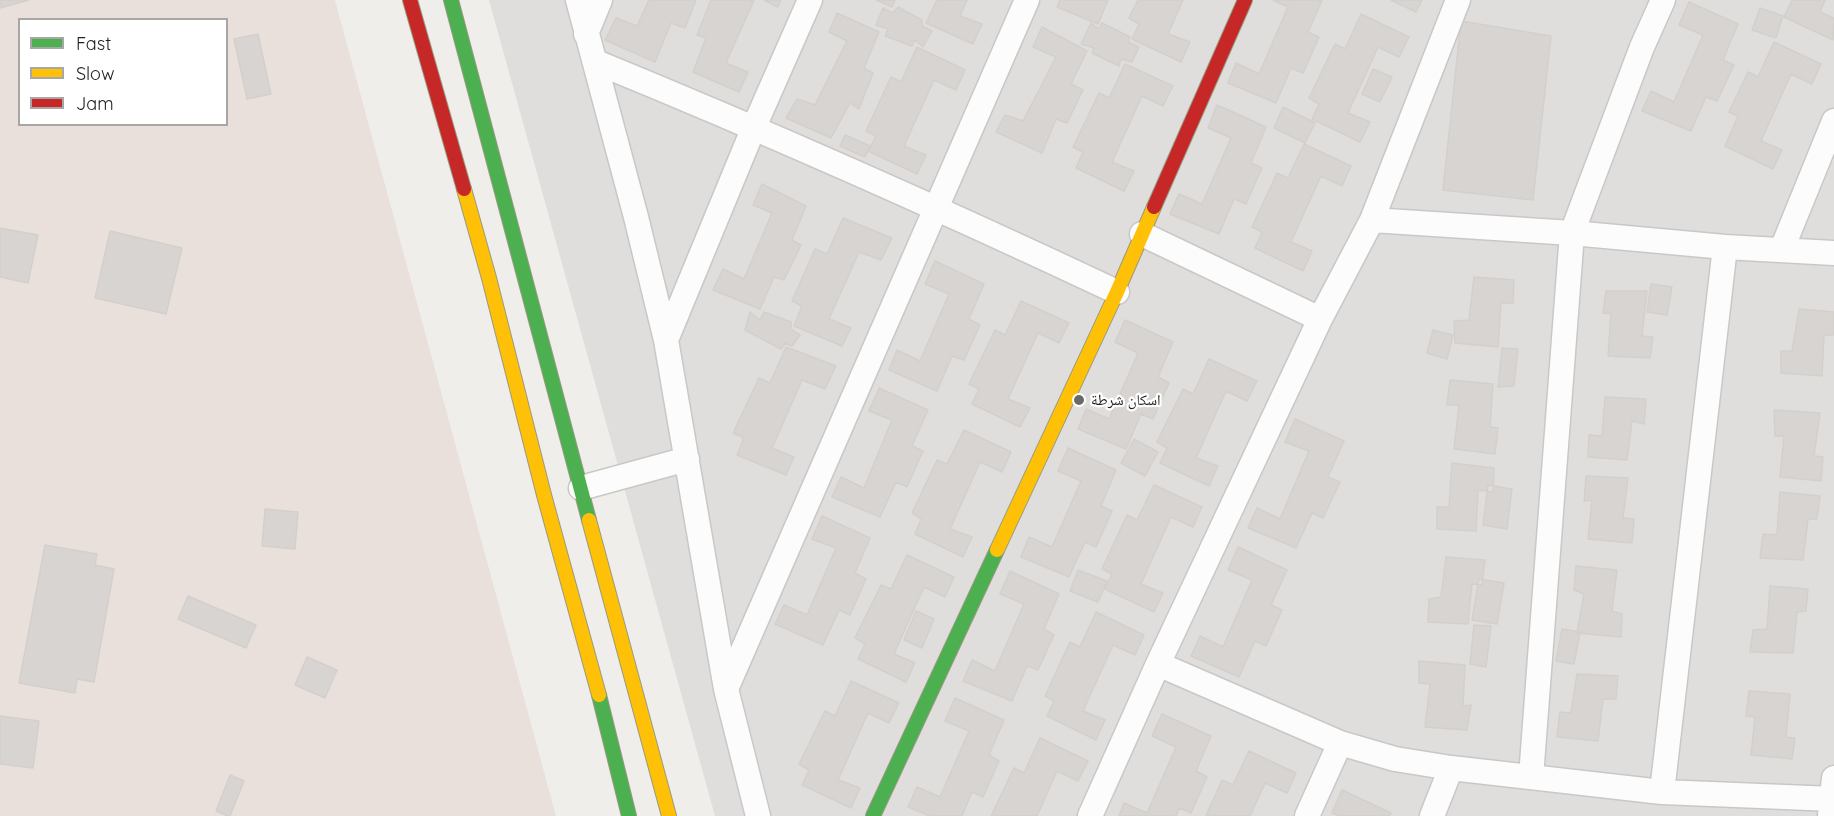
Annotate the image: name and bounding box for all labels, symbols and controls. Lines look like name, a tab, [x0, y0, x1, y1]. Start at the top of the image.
legend	[18, 18, 228, 126]
text: Fast	[76, 32, 111, 55]
text: Slow	[76, 62, 114, 85]
text: Jam	[76, 92, 114, 115]
place label: اسكان شرطة	[1091, 391, 1161, 409]
marker: اسكان شرطة	[1072, 393, 1086, 407]

